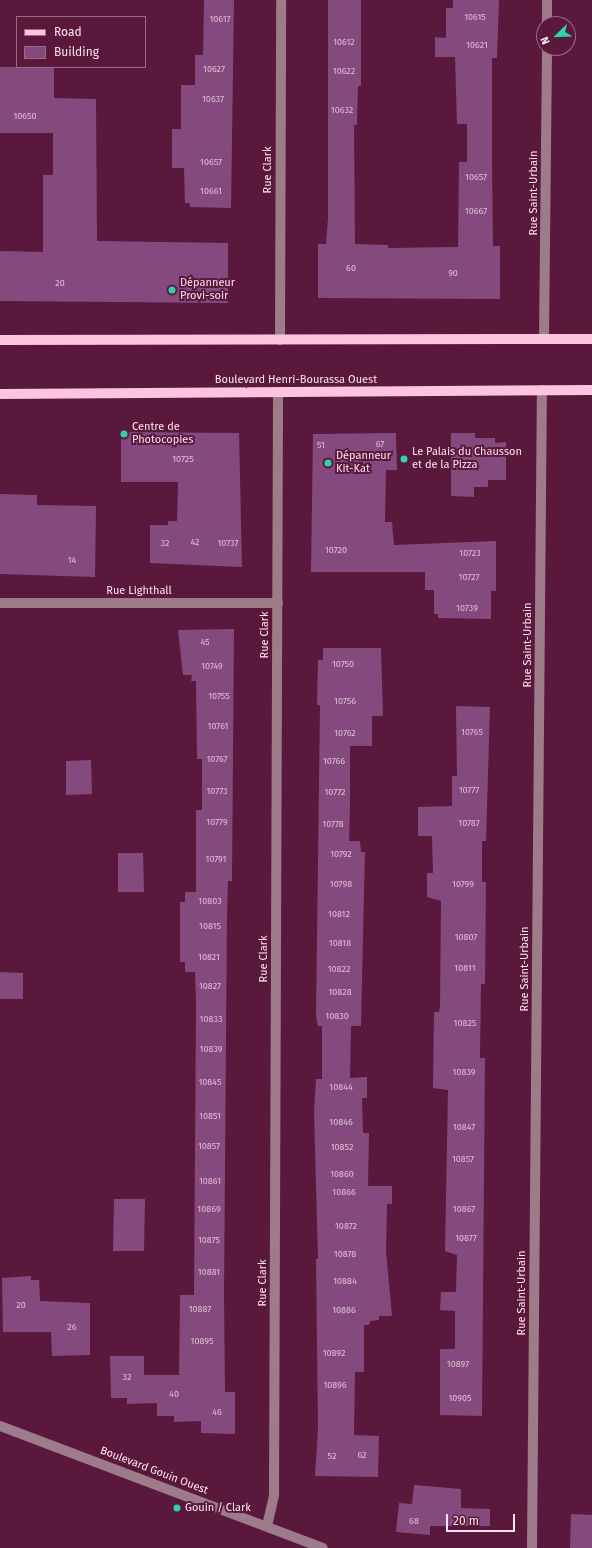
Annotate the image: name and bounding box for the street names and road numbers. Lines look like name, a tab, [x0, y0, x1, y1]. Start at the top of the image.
street label: Rue Clark	[261, 146, 275, 194]
street label: Rue Saint-Urbain	[527, 151, 541, 235]
street label: Boulevard Henri-Bourassa Ouest	[215, 373, 377, 387]
street label: Rue Lighthall	[106, 584, 172, 598]
street label: Rue Saint-Urbain	[521, 603, 535, 687]
street label: Rue Clark	[258, 611, 272, 659]
street label: Rue Saint-Urbain	[518, 927, 532, 1011]
street label: Rue Clark	[257, 935, 271, 983]
street label: Rue Saint-Urbain	[515, 1251, 529, 1335]
street label: Rue Clark	[256, 1259, 270, 1307]
street label: Boulevard Gouin Ouest	[98, 1444, 210, 1498]

